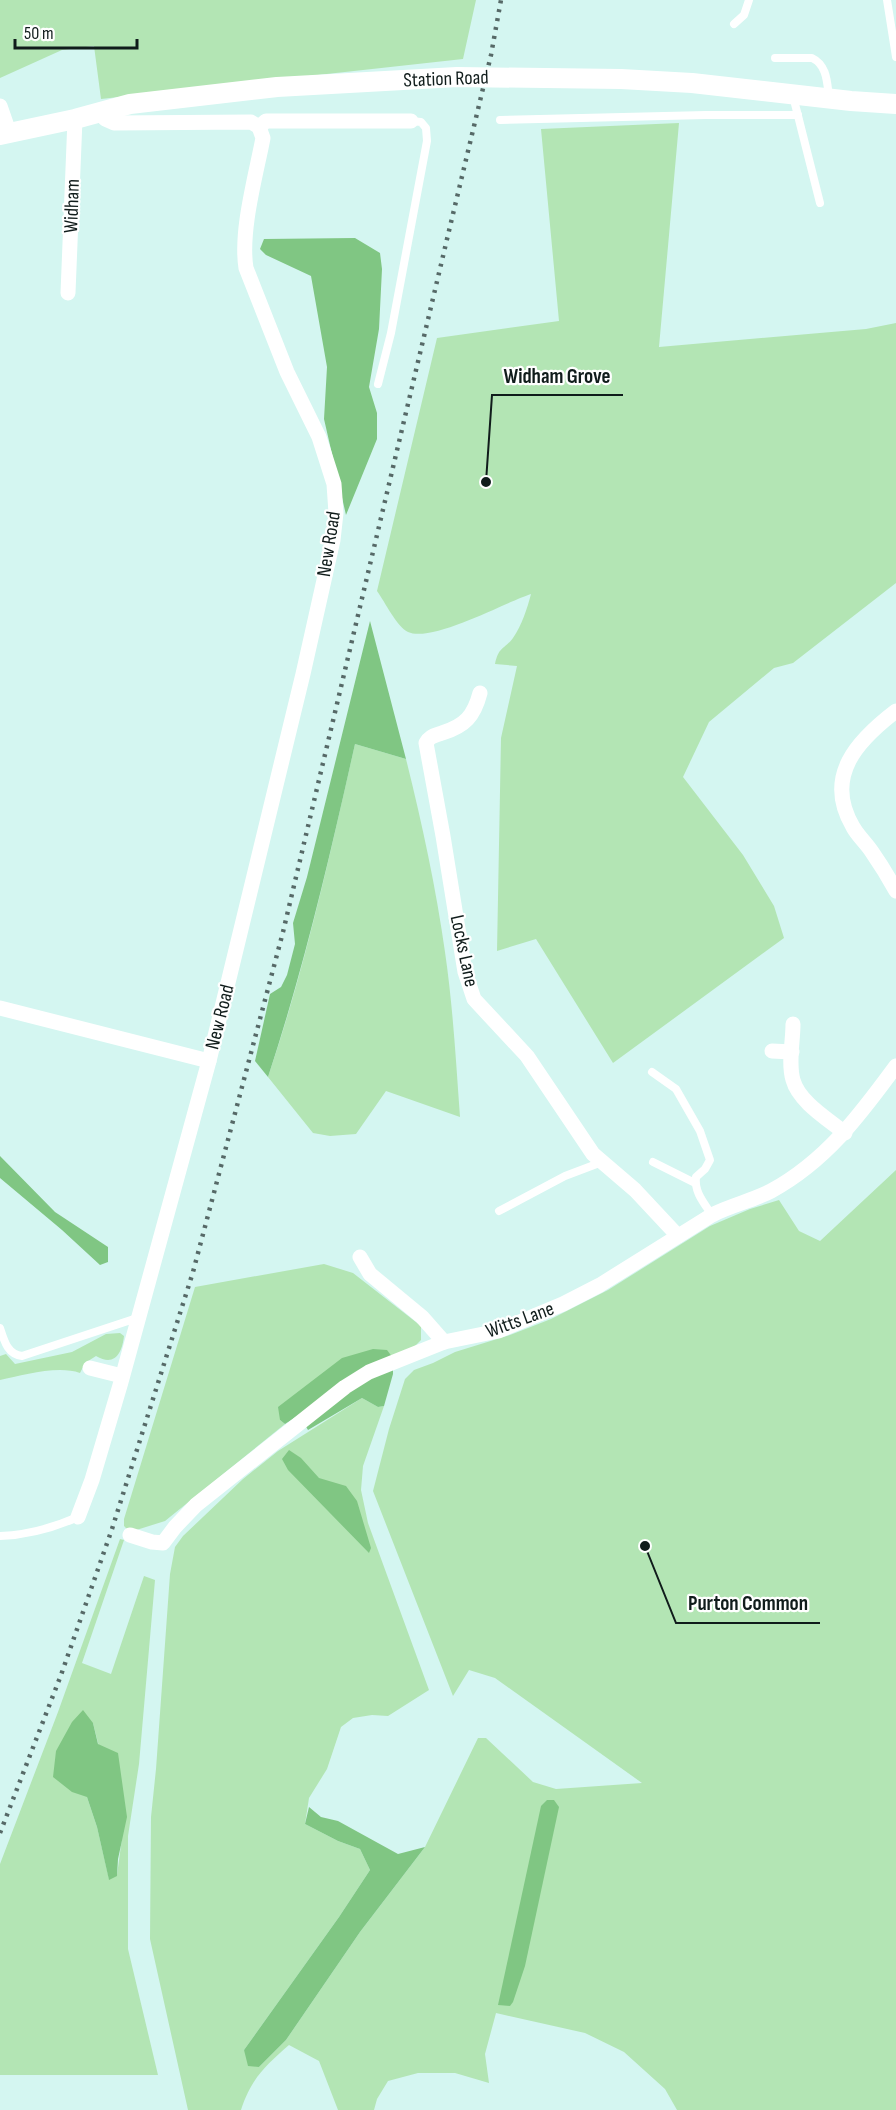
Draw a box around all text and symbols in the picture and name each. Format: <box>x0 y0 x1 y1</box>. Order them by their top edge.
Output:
scale bar <box>15 12 136 50</box>
text: 50 m <box>24 23 54 44</box>
street label: Station Road <box>403 66 489 92</box>
street label: Widham <box>59 179 85 233</box>
callout: Widham Grove <box>492 356 623 395</box>
text: Widham Grove <box>503 364 611 389</box>
street label: New Road <box>312 510 346 578</box>
street label: Locks Lane <box>445 913 483 989</box>
street label: New Road <box>200 982 240 1052</box>
street label: Witts Lane <box>483 1297 557 1343</box>
callout: Purton Common <box>676 1584 820 1623</box>
text: Purton Common <box>688 1591 808 1616</box>

